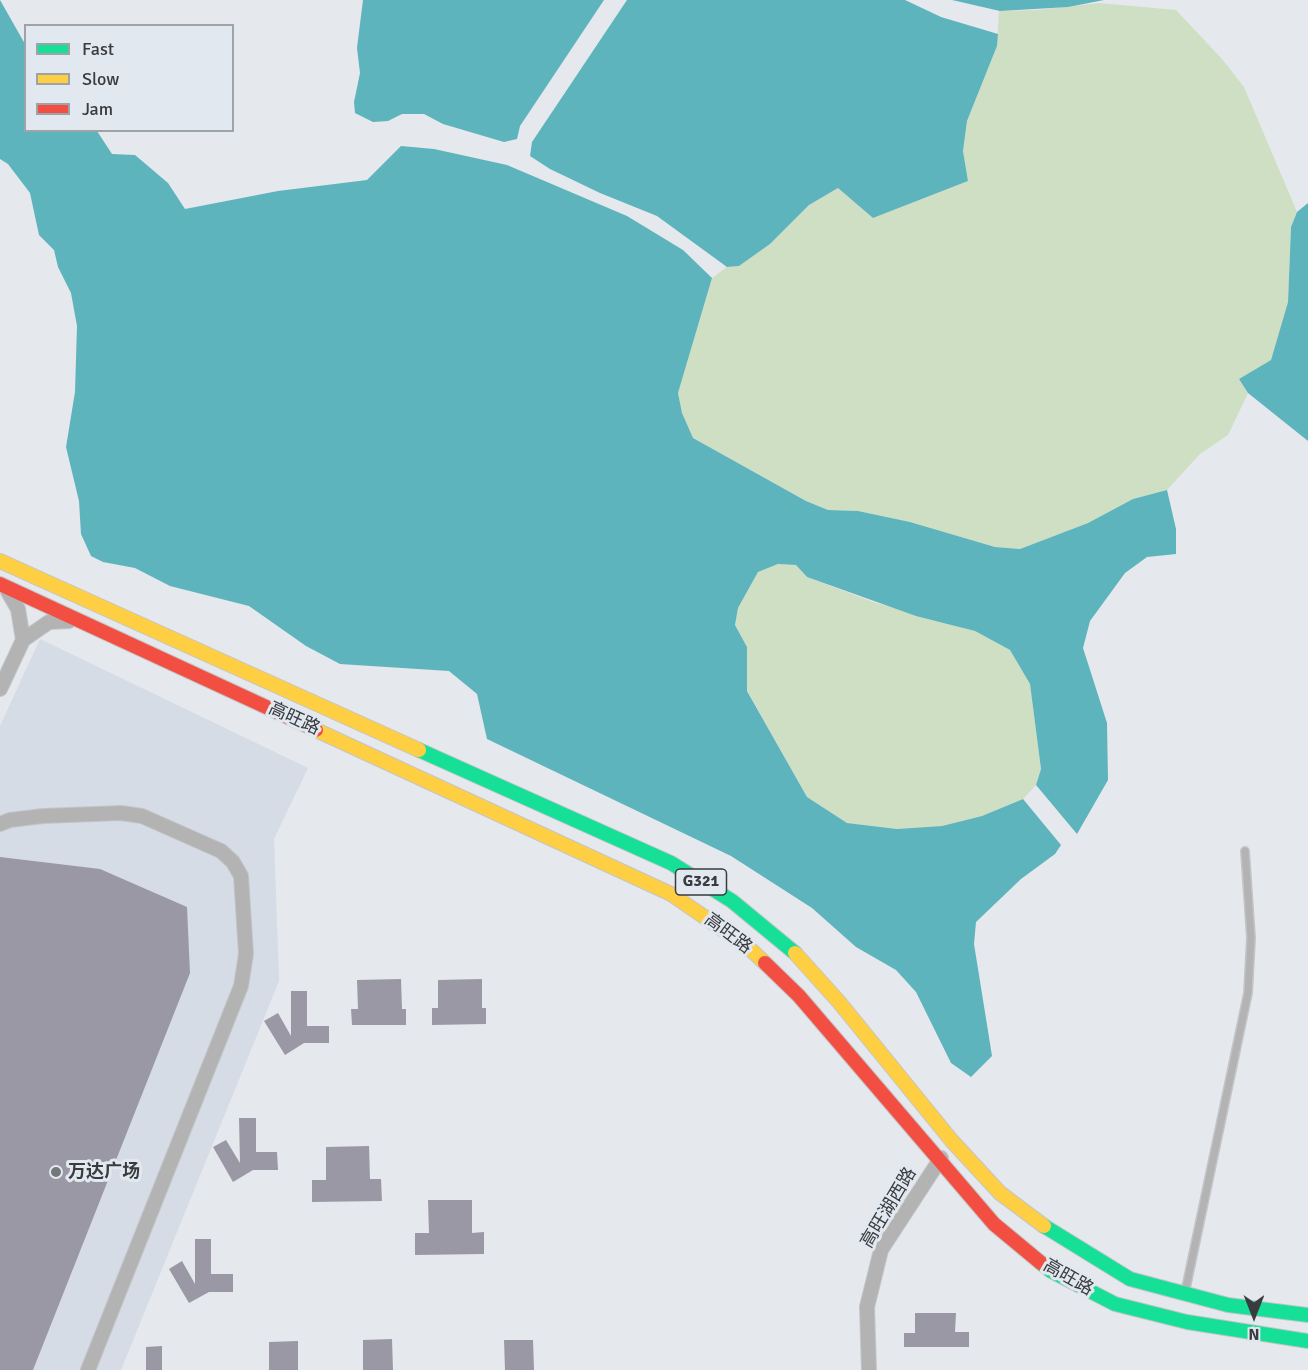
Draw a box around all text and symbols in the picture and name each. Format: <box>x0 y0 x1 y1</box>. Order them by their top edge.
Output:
legend <box>24 24 234 132</box>
text: Fast <box>82 38 114 60</box>
text: Slow <box>82 68 119 90</box>
text: Jam <box>82 98 113 120</box>
street label: 高旺路 <box>265 698 323 740</box>
road number: G321 <box>676 869 726 895</box>
street label: 高旺路 <box>700 909 756 959</box>
place label: 万达广场 <box>68 1161 140 1183</box>
street label: 高旺湖西路 <box>857 1164 921 1252</box>
marker: 万达广场 <box>49 1165 63 1179</box>
street label: 高旺路 <box>1039 1255 1097 1301</box>
north arrow <box>1224 1286 1284 1346</box>
text: N <box>1248 1324 1260 1344</box>

